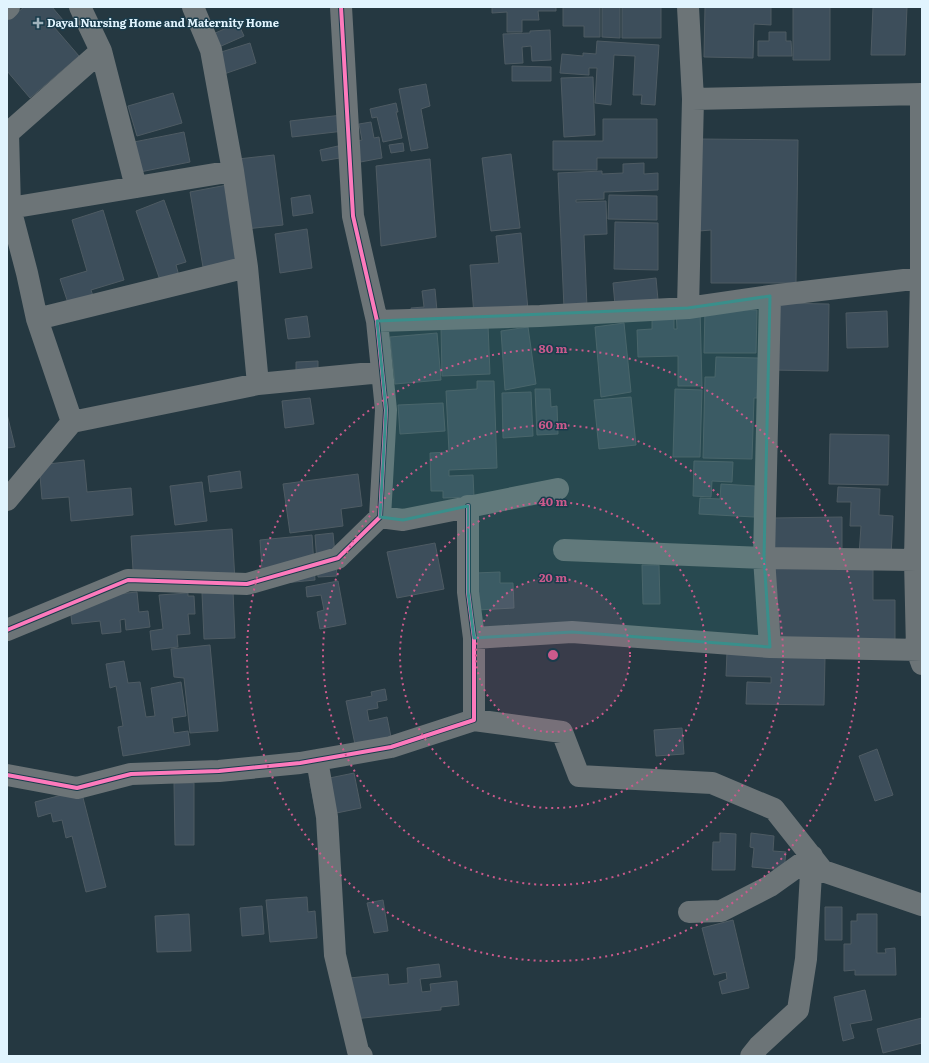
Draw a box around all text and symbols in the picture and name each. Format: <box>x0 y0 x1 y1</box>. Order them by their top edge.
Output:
place label: Dayal Nursing Home and Maternity Home <box>47 14 279 30</box>
marker: Dayal Nursing Home and Maternity Home <box>32 17 44 29</box>
text: 80 m <box>539 339 567 357</box>
text: 60 m <box>539 415 567 433</box>
text: 40 m <box>539 492 568 510</box>
text: 20 m <box>539 568 567 586</box>
centre of rings <box>546 648 560 662</box>

